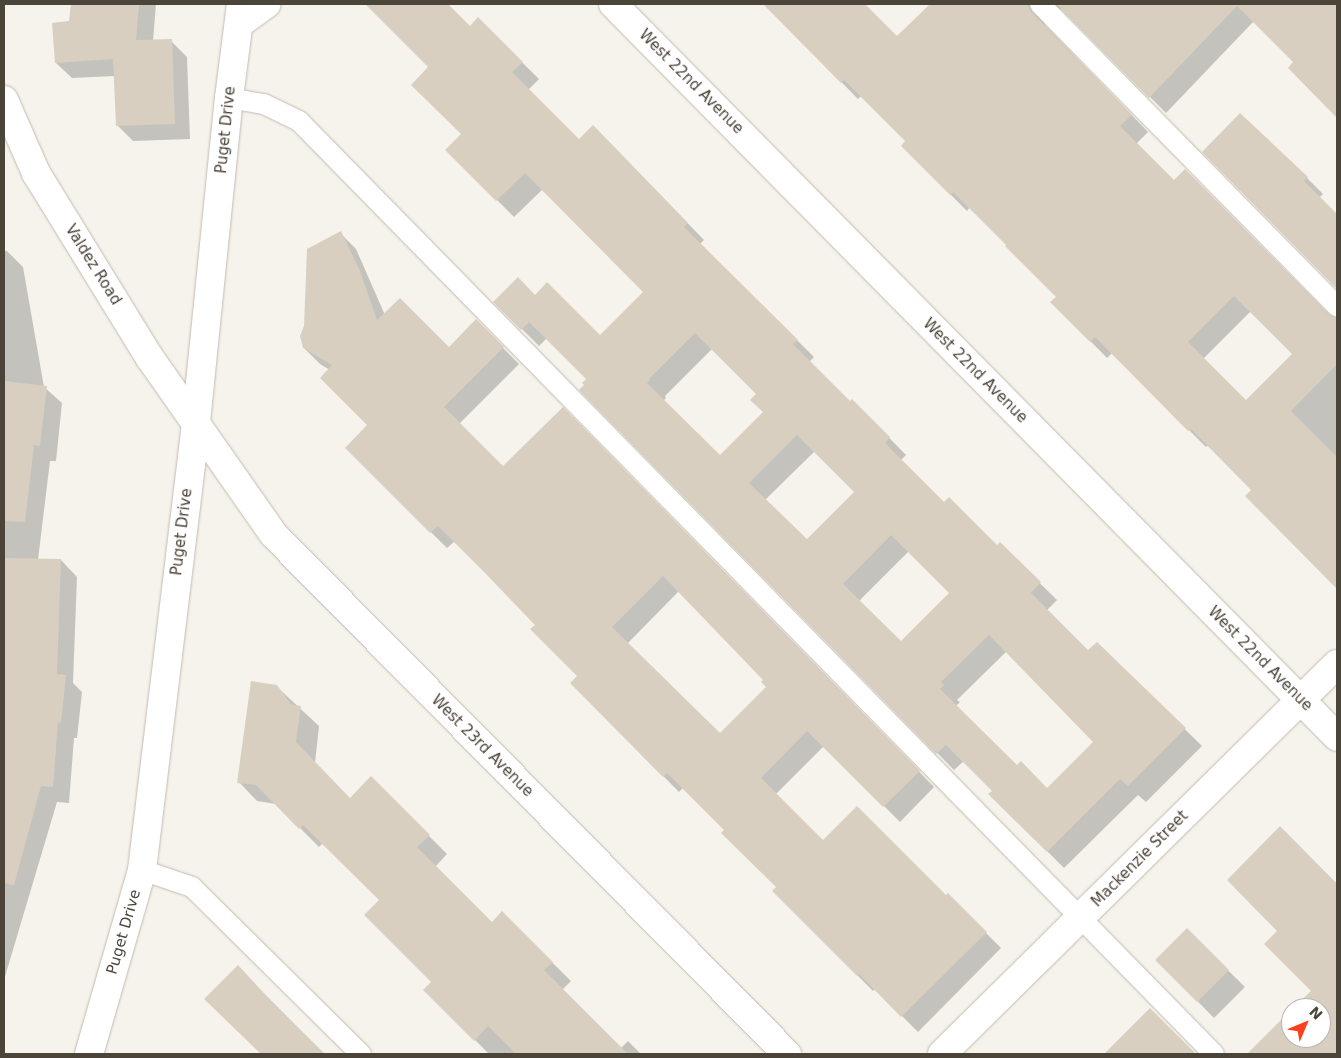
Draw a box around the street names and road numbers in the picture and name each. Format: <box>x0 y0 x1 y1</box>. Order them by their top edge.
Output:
street label: West 22nd Avenue <box>635 26 747 138</box>
street label: Puget Drive <box>212 85 240 175</box>
street label: Valdez Road <box>61 221 125 309</box>
street label: West 22nd Avenue <box>919 315 1031 427</box>
street label: Puget Drive <box>168 487 196 577</box>
street label: West 22nd Avenue <box>1204 603 1316 715</box>
street label: West 23rd Avenue <box>427 691 537 801</box>
street label: Mackenzie Street <box>1088 807 1192 911</box>
street label: Puget Drive <box>103 887 145 977</box>

